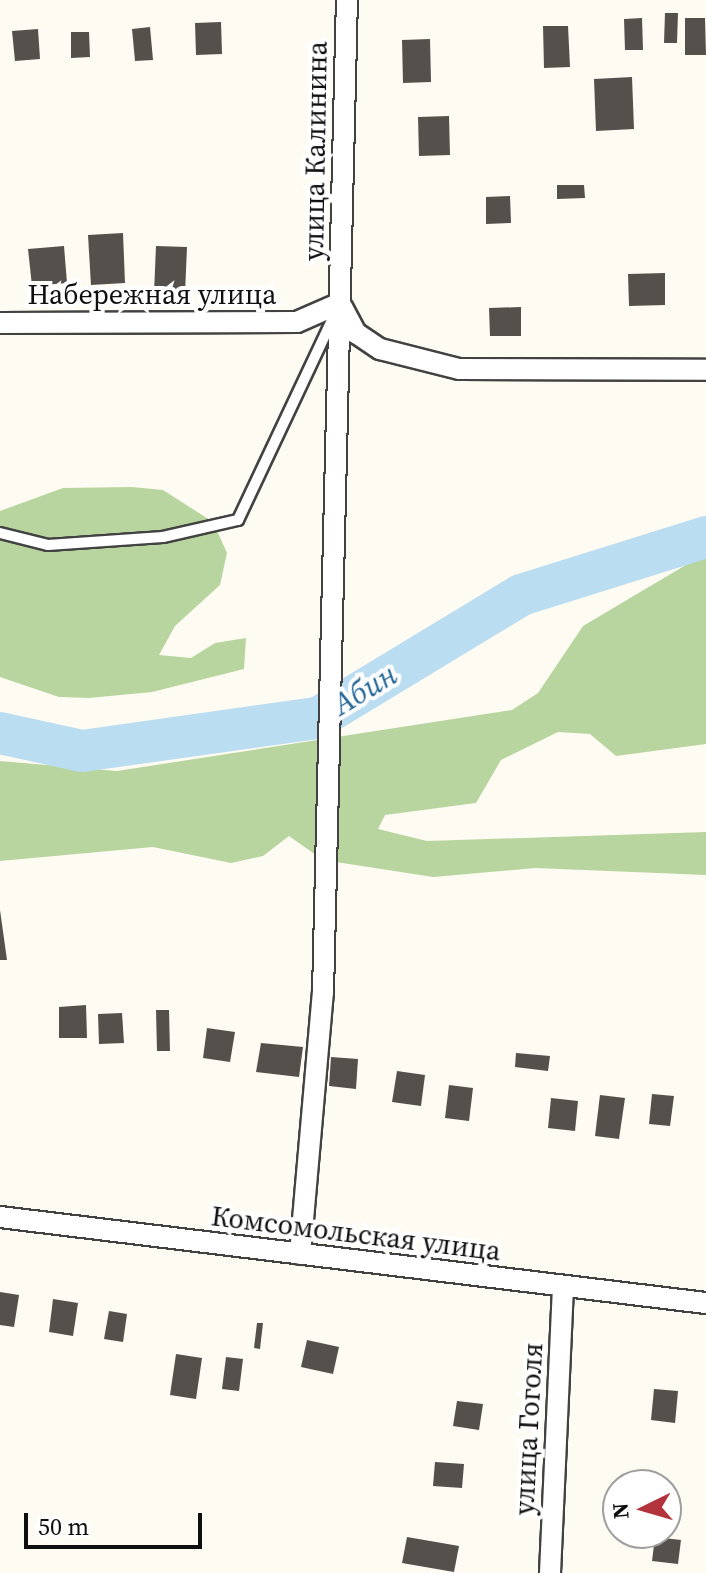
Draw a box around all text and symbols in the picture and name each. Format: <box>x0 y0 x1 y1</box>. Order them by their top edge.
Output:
street label: улица Калинина <box>296 41 334 261</box>
street label: Набережная улица <box>28 277 276 311</box>
water label: Абин <box>326 657 404 723</box>
street label: Комсомольская улица <box>209 1199 503 1267</box>
street label: улица Гоголя <box>507 1342 549 1516</box>
north arrow <box>602 1469 682 1549</box>
scale bar <box>28 1497 206 1547</box>
text: N <box>604 1502 636 1520</box>
text: 50 m <box>38 1510 89 1543</box>

